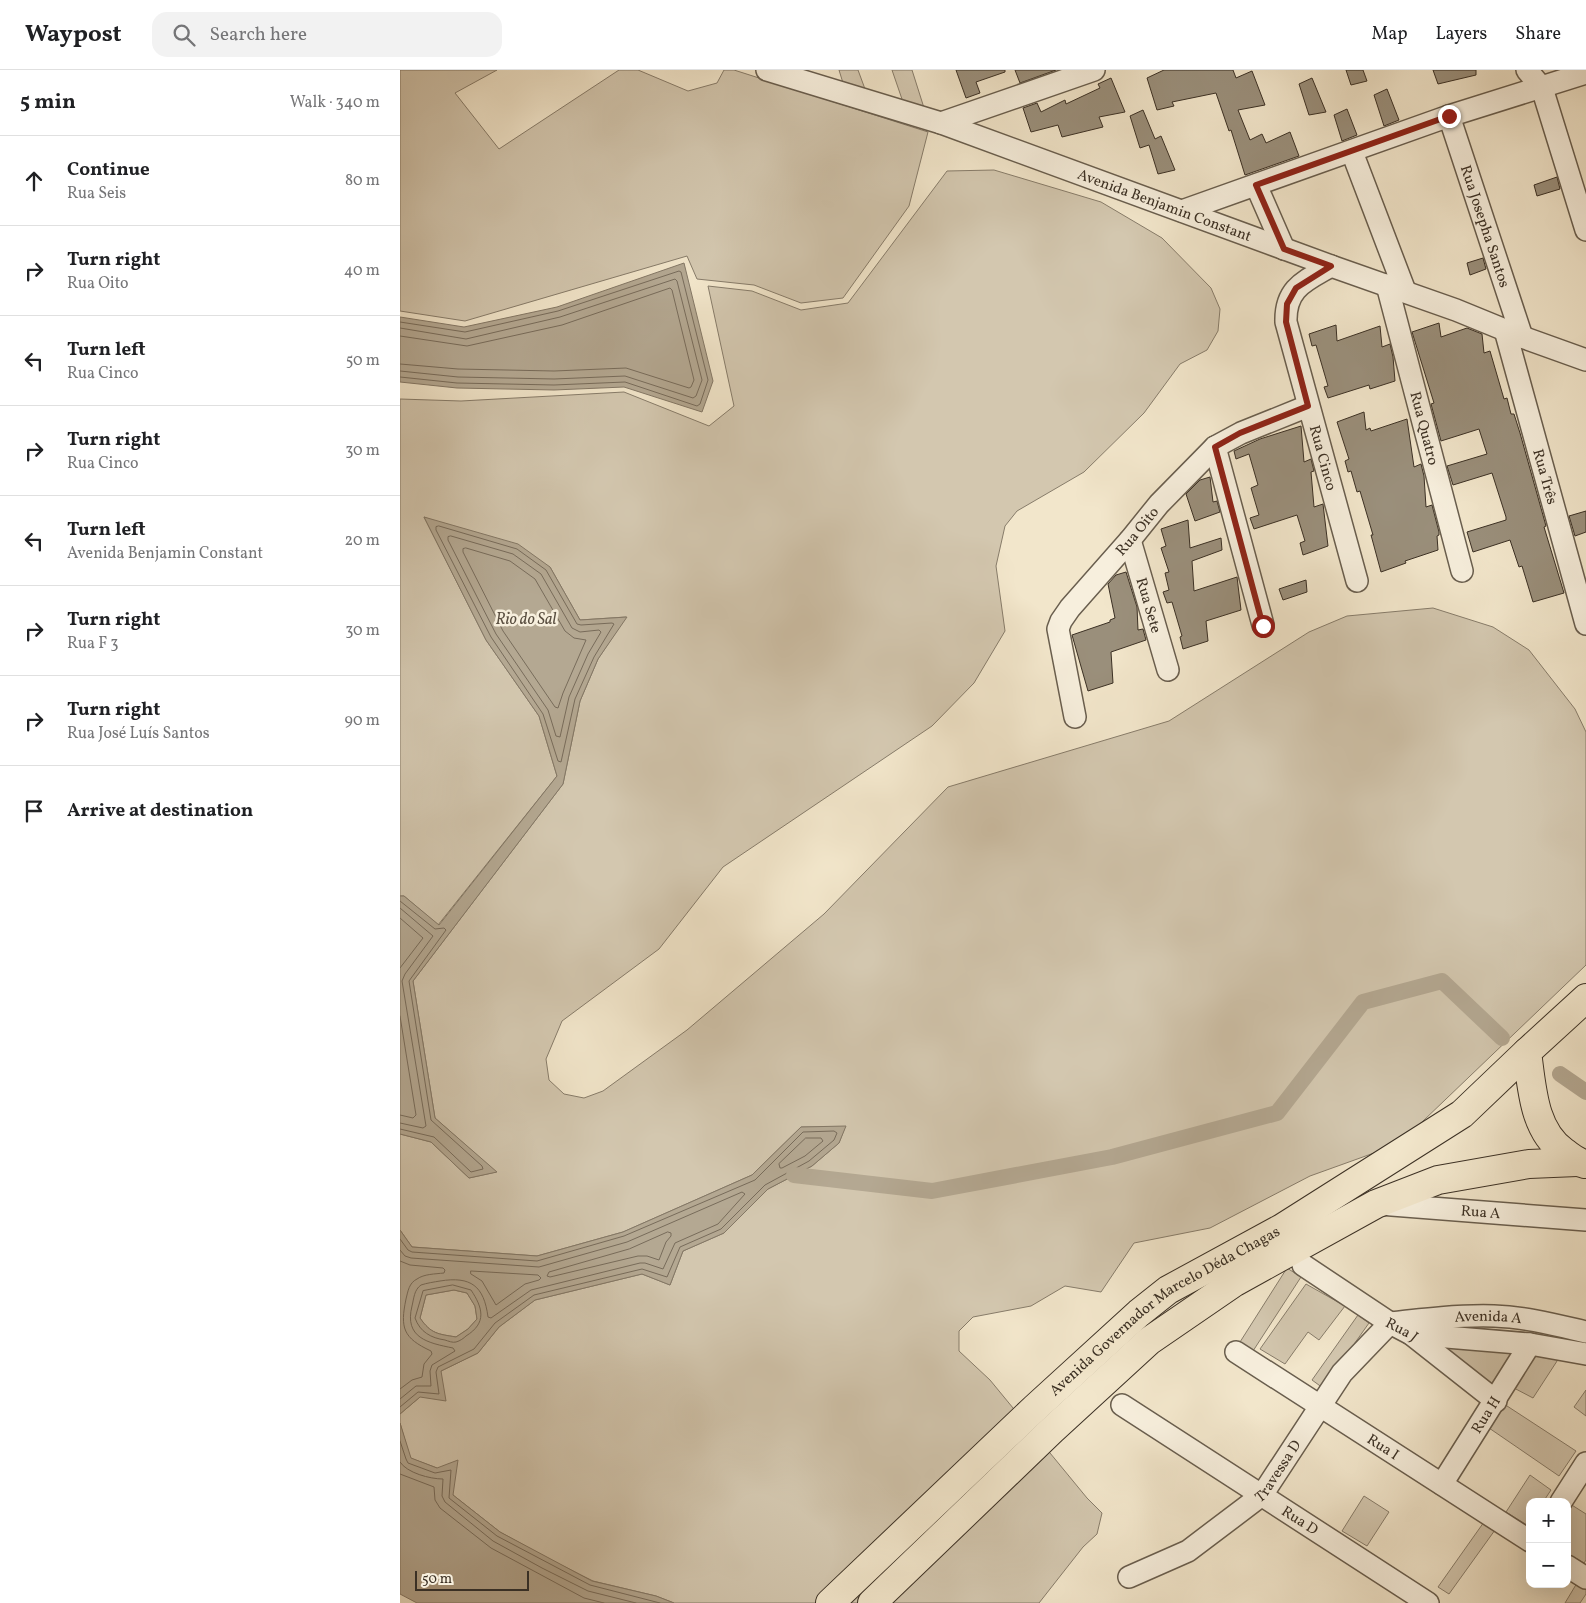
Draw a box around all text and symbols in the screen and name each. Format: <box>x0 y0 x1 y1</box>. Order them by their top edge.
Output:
search box <box>152 12 502 57</box>
text: Waypost <box>25 18 122 52</box>
icon: search <box>170 21 198 49</box>
text: Search here <box>210 22 307 48</box>
text: Map <box>1371 22 1407 47</box>
text: Layers <box>1435 22 1487 47</box>
text: Share <box>1515 22 1561 47</box>
text: 5 min <box>20 88 76 117</box>
text: Walk · 340 m <box>290 92 380 114</box>
route end <box>1438 105 1461 128</box>
text: Continue <box>67 157 150 183</box>
street label: Rua Josepha Santos <box>1454 163 1514 291</box>
street label: Avenida Benjamin Constant <box>1074 165 1254 248</box>
icon: ahead <box>20 167 48 195</box>
text: 80 m <box>345 170 380 192</box>
text: Rua Seis <box>67 183 126 205</box>
text: Turn right <box>67 247 160 273</box>
icon: right <box>20 257 48 285</box>
text: 40 m <box>344 260 380 282</box>
text: Rua Oito <box>67 273 129 295</box>
text: Turn left <box>67 337 146 363</box>
icon: left <box>20 347 48 375</box>
text: 50 m <box>346 350 380 372</box>
text: Rua Cinco <box>67 363 139 385</box>
street label: Rua Quatro <box>1403 389 1443 468</box>
street label: Rua Cinco <box>1303 423 1341 493</box>
text: Turn right <box>67 427 160 453</box>
icon: right <box>20 437 48 465</box>
text: 30 m <box>345 440 380 462</box>
street label: Rua Três <box>1526 447 1562 507</box>
text: Rua Cinco <box>67 453 139 475</box>
street label: Rua Oito <box>1112 503 1165 561</box>
text: Turn left <box>67 517 146 543</box>
icon: left <box>20 527 48 555</box>
text: 20 m <box>345 530 380 552</box>
text: Avenida Benjamin Constant <box>67 543 263 565</box>
street label: Rua Sete <box>1130 575 1166 636</box>
text: Turn right <box>67 607 160 633</box>
water label: Rio do Sal <box>496 609 557 631</box>
route start <box>1252 615 1275 638</box>
icon: right <box>20 617 48 645</box>
text: 30 m <box>345 620 380 642</box>
text: Rua F 3 <box>67 633 119 655</box>
text: Turn right <box>67 697 160 723</box>
icon: right <box>20 707 48 735</box>
text: 90 m <box>344 710 380 732</box>
text: Rua José Luís Santos <box>67 723 210 745</box>
icon: arrive <box>20 797 48 825</box>
text: Arrive at destination <box>67 798 253 824</box>
street label: Rua A <box>1460 1201 1502 1225</box>
street label: Avenida Governador Marcelo Déda Chagas <box>1046 1222 1284 1402</box>
street label: Avenida A <box>1454 1307 1523 1330</box>
street label: Rua J <box>1381 1313 1422 1348</box>
street label: Rua H <box>1467 1393 1507 1438</box>
street label: Rua I <box>1362 1430 1403 1466</box>
street label: Travessa D <box>1251 1436 1307 1509</box>
map controls <box>1526 1498 1571 1588</box>
button: + <box>1526 1498 1571 1543</box>
street label: Rua D <box>1277 1502 1322 1541</box>
button: − <box>1526 1543 1571 1588</box>
scale bar <box>415 1568 529 1591</box>
text: 50 m <box>422 1570 452 1589</box>

